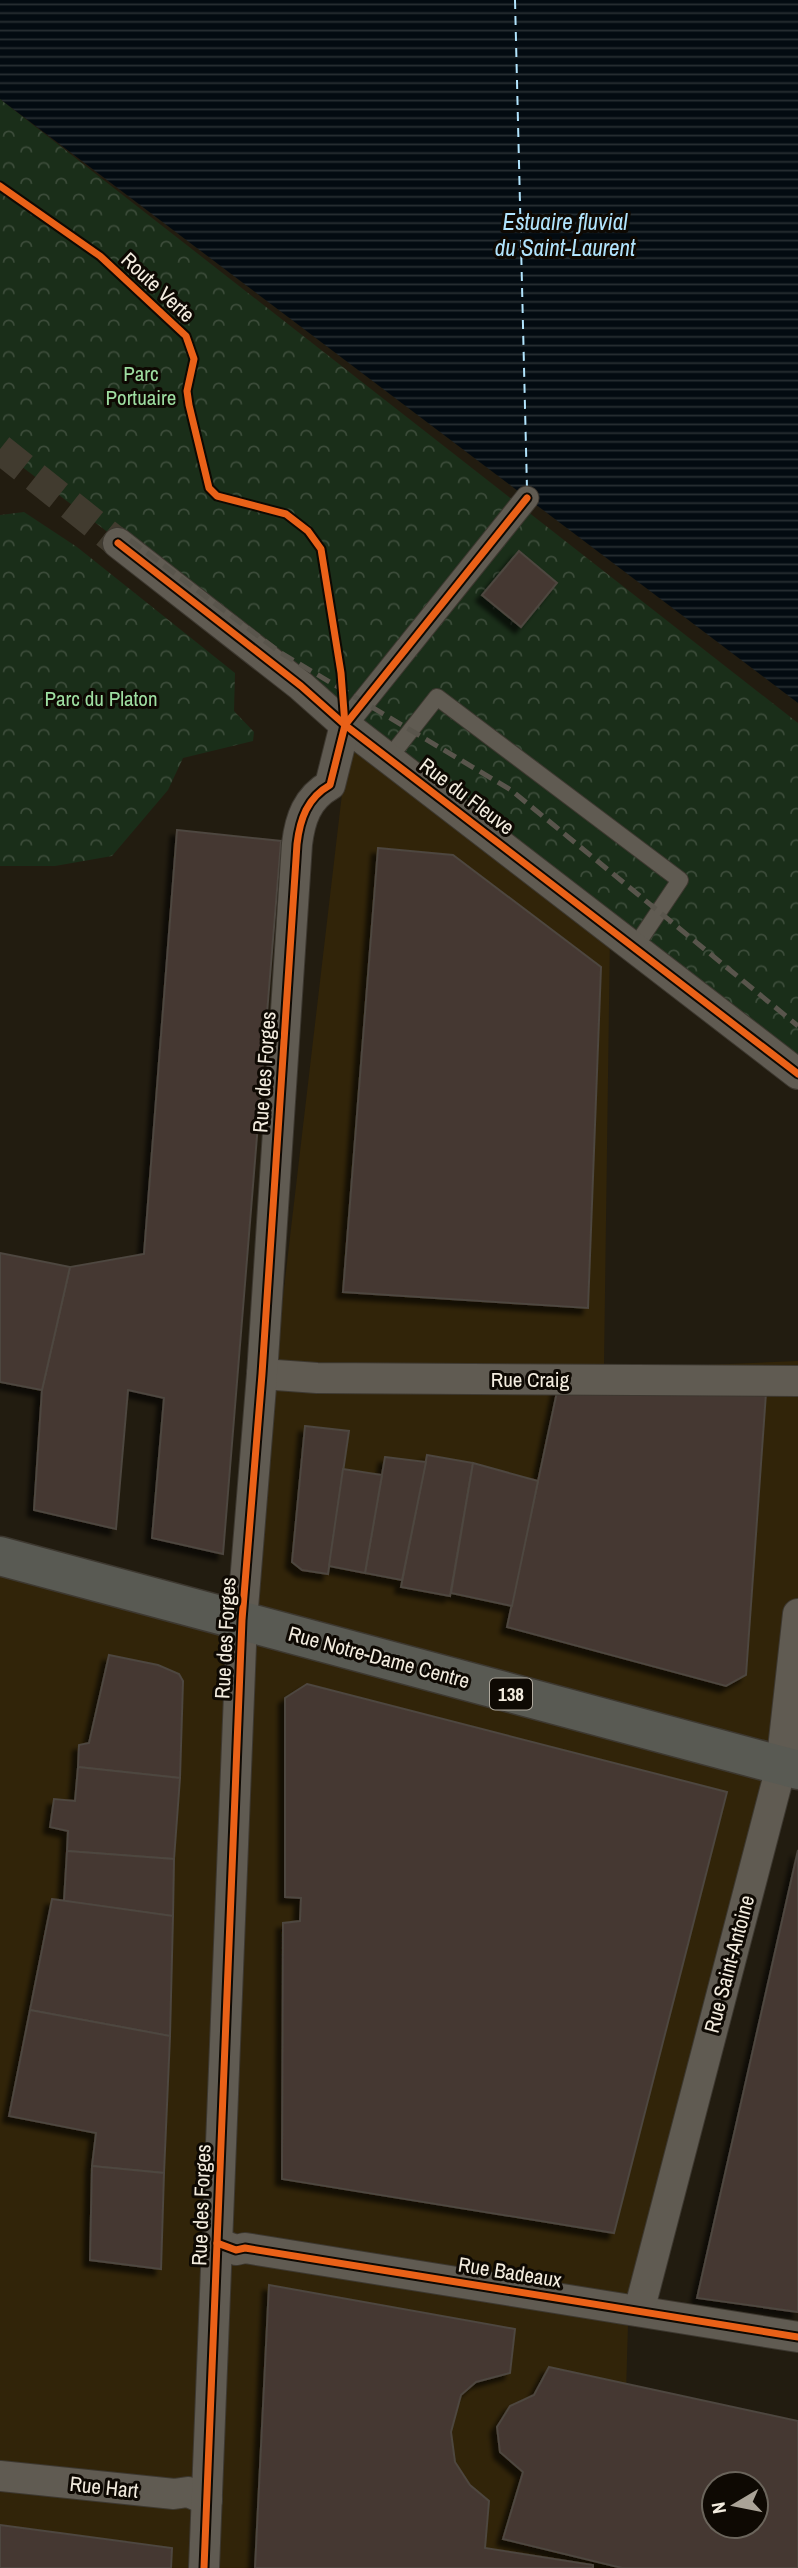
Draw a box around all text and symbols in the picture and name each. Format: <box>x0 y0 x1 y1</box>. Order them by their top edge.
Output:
water label: Estuaire fluvial du Saint-Laurent <box>495 206 636 263</box>
street label: Route Verte <box>115 245 201 329</box>
park label: Parc Portuaire <box>106 359 176 412</box>
park label: Parc du Platon <box>45 684 157 713</box>
street label: Rue du Fleuve <box>414 751 520 841</box>
street label: Rue des Forges <box>245 1010 283 1134</box>
street label: Rue Craig <box>491 1365 570 1394</box>
street label: Rue des Forges <box>207 1576 243 1700</box>
street label: Rue Notre-Dame Centre <box>285 1619 473 1695</box>
road number: 138 <box>490 1678 532 1710</box>
street label: Rue Saint-Antoine <box>697 1892 761 2036</box>
street label: Rue des Forges <box>184 2144 218 2266</box>
street label: Rue Badeaux <box>456 2250 564 2295</box>
street label: Rue Hart <box>68 2469 140 2505</box>
north arrow <box>700 2470 770 2540</box>
text: N <box>704 2500 732 2516</box>

